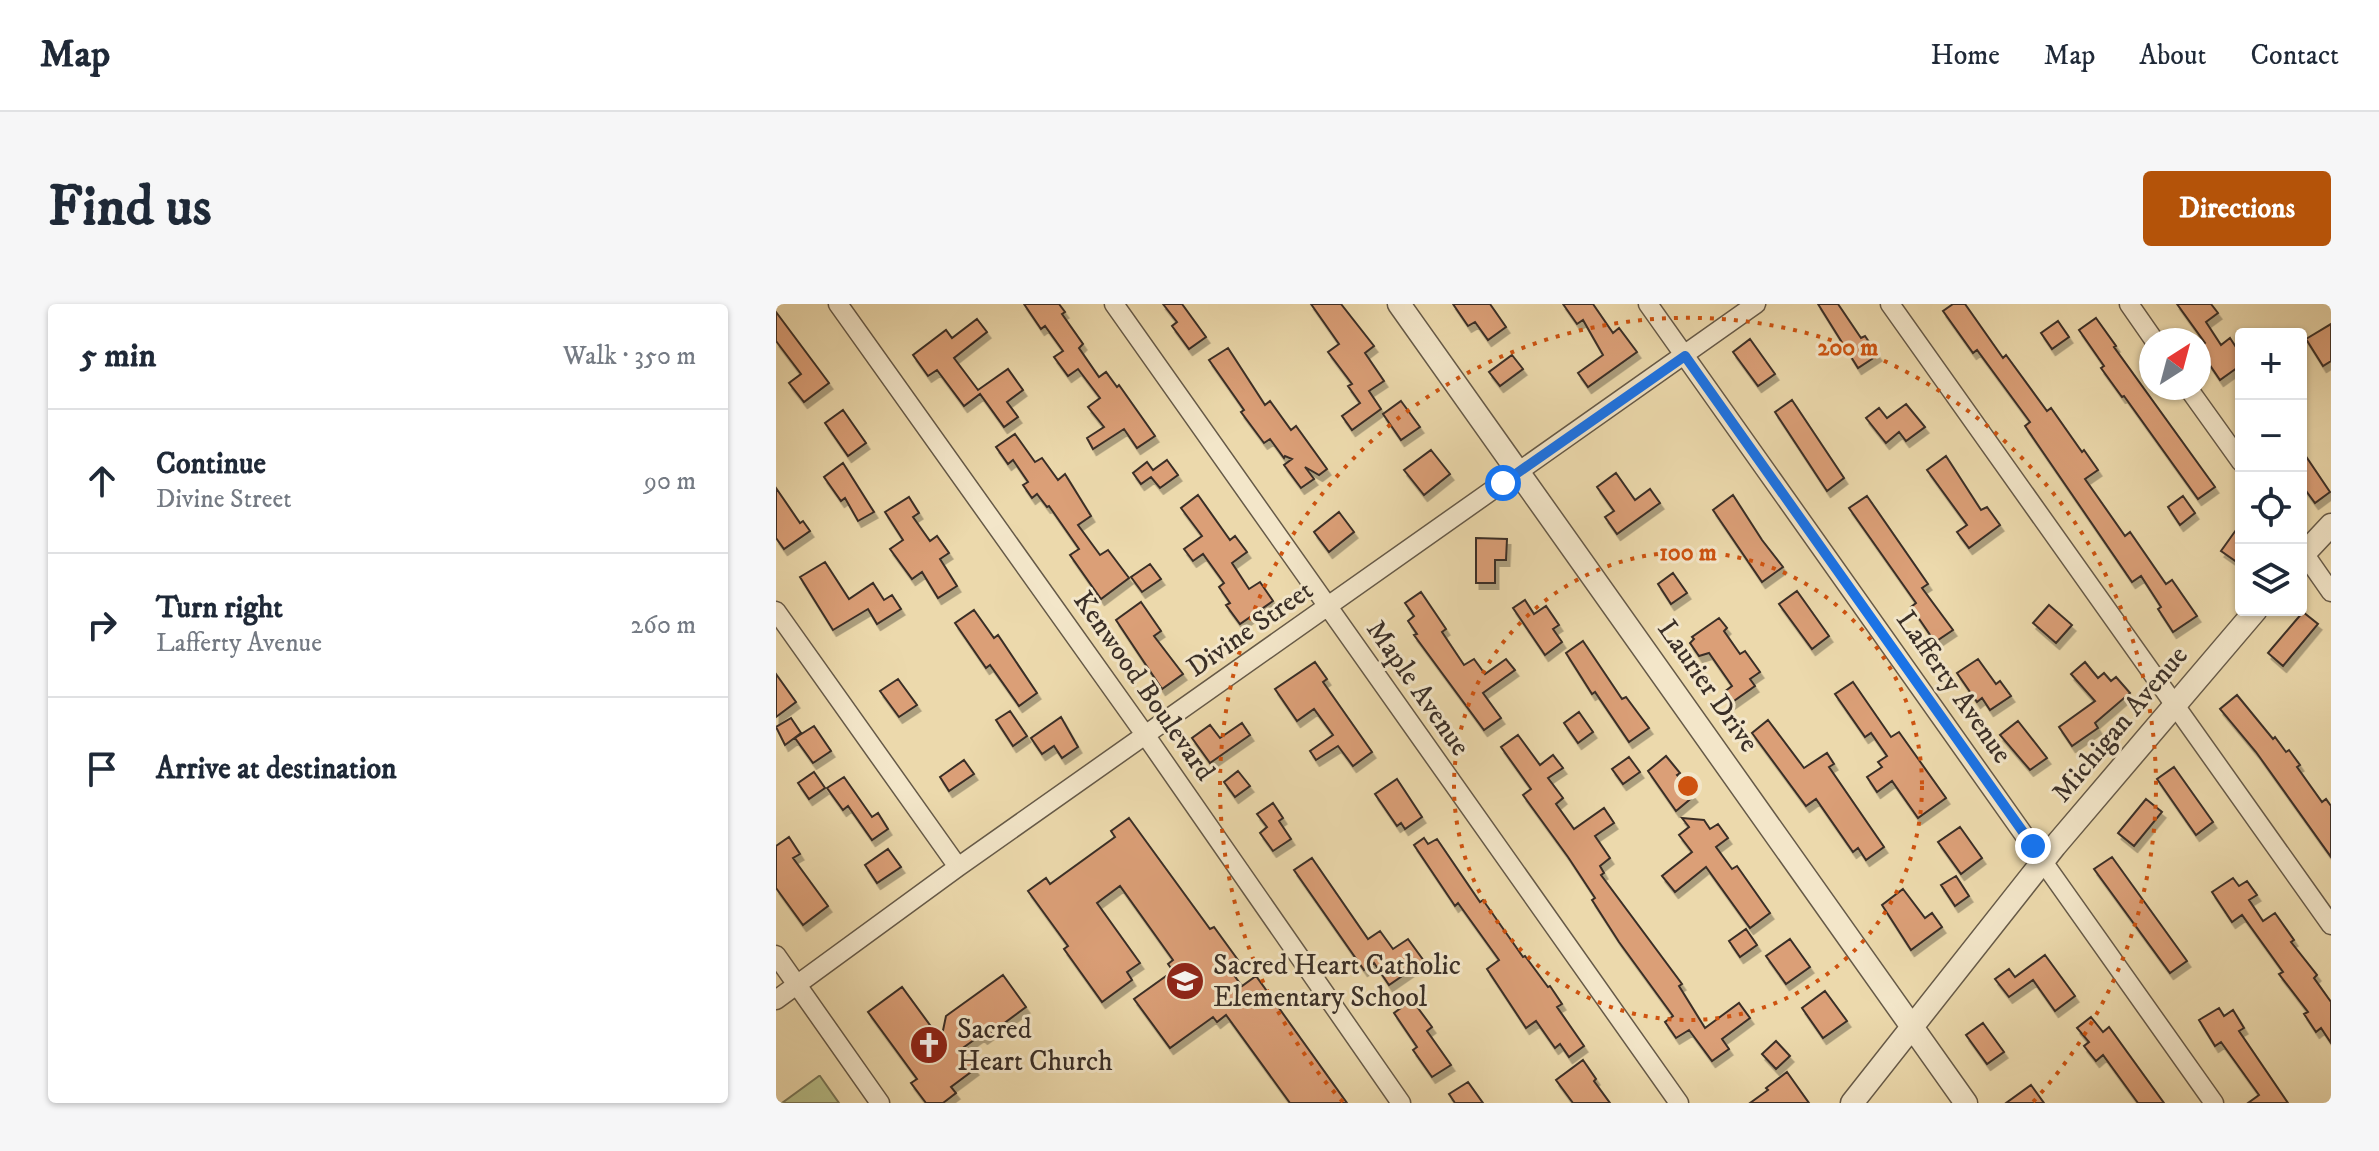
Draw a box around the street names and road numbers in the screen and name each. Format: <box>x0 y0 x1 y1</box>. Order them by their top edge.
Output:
street label: Divine Street <box>1180 573 1320 685</box>
street label: Kenwood Boulevard <box>1065 584 1223 788</box>
street label: Lafferty Avenue <box>1888 604 2020 770</box>
street label: Maple Avenue <box>1358 613 1478 763</box>
street label: Laurier Drive <box>1650 613 1766 759</box>
street label: Michigan Avenue <box>2044 639 2196 809</box>

